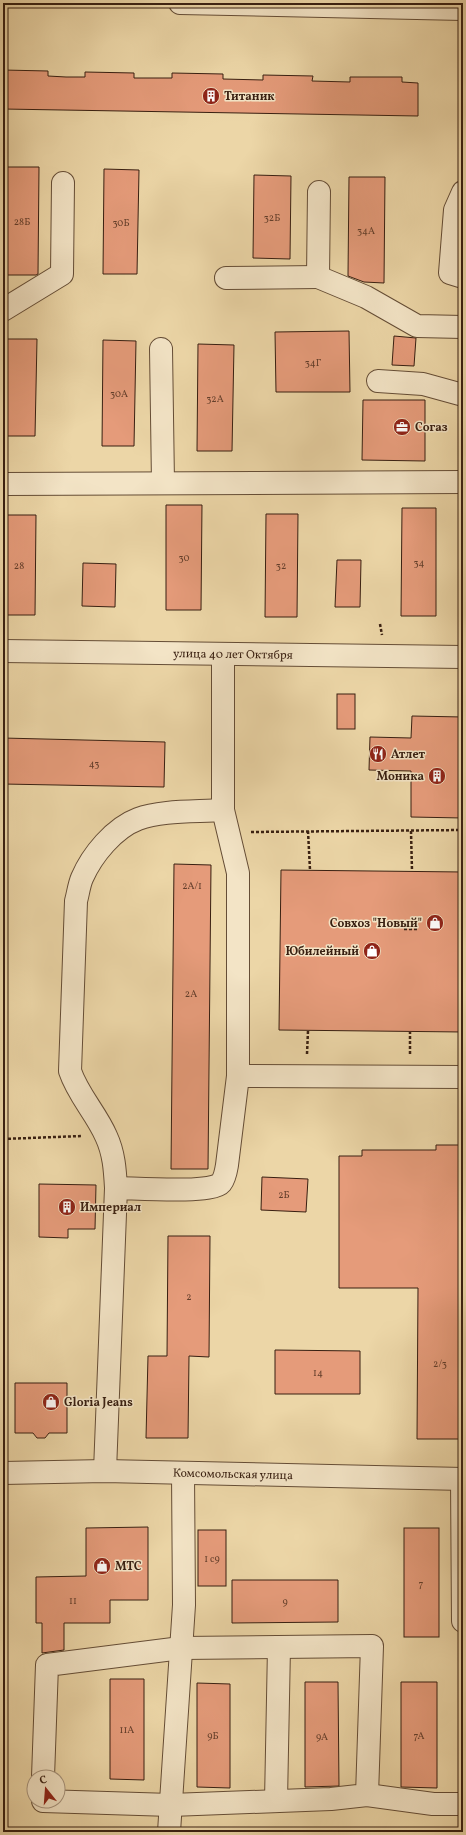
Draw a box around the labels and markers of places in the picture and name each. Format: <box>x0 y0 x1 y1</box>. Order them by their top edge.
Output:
building icon: Титаник <box>201 86 221 106</box>
place label: Титаник <box>224 89 275 105</box>
office icon: Согаз <box>392 417 412 437</box>
place label: Согаз <box>415 420 448 436</box>
restaurant icon: Атлет <box>368 744 388 764</box>
place label: Атлет <box>391 747 425 763</box>
building icon: Моника <box>427 766 447 786</box>
place label: Моника <box>377 769 424 785</box>
shop icon: Совхоз "Новый" <box>425 913 445 933</box>
place label: Совхоз "Новый" <box>330 916 422 932</box>
shop icon: Юбилейный <box>362 941 382 961</box>
place label: Юбилейный <box>285 944 359 960</box>
building icon: Империал <box>57 1197 77 1217</box>
place label: Империал <box>80 1200 141 1216</box>
shop icon: Gloria Jeans <box>41 1392 61 1412</box>
place label: Gloria Jeans <box>64 1395 133 1411</box>
shop icon: МТС <box>92 1556 112 1576</box>
place label: МТС <box>115 1559 142 1575</box>

